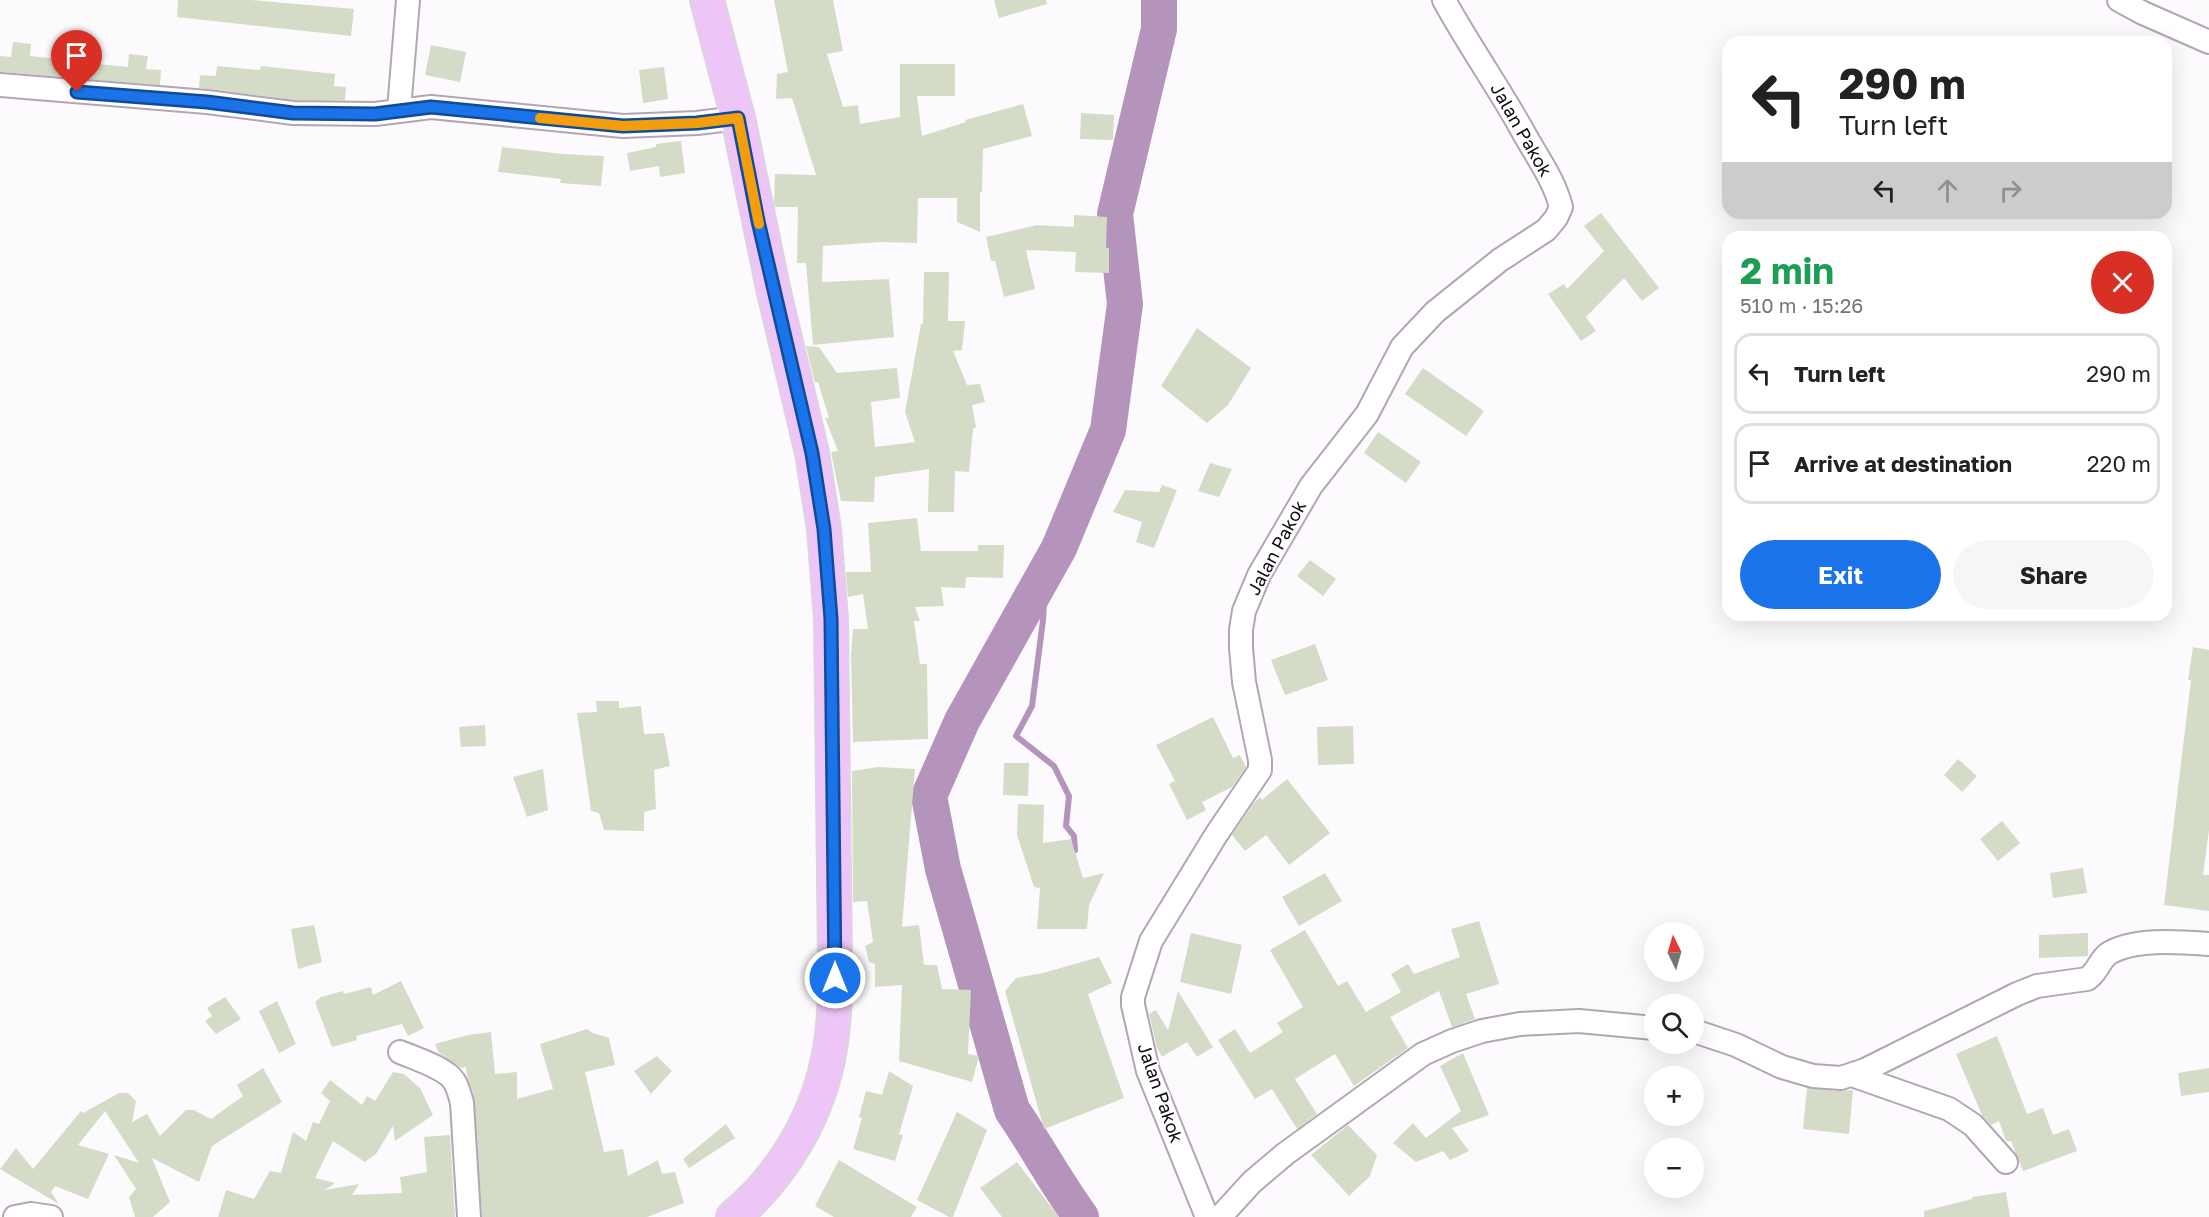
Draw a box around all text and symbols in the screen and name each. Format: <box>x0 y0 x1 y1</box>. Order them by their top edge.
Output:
pin <box>51 30 102 92</box>
icon: arrive <box>60 39 93 72</box>
text: 290 m <box>1839 58 1966 108</box>
icon: left <box>1740 60 1818 138</box>
street label: Jalan Pakok <box>1486 79 1557 180</box>
text: Turn left <box>1839 109 1948 141</box>
icon: left <box>1868 174 1901 207</box>
icon: ahead <box>1931 174 1964 207</box>
icon: right <box>1994 174 2027 207</box>
text: 2 min <box>1740 249 1834 292</box>
button: close <box>2091 251 2154 314</box>
text: 510 m · 15:26 <box>1740 293 1863 317</box>
icon: left <box>1743 357 1776 390</box>
text: Turn left <box>1794 360 1885 387</box>
text: 290 m <box>2086 360 2151 387</box>
icon: arrive <box>1743 447 1776 480</box>
text: Arrive at destination <box>1794 450 2012 477</box>
text: 220 m <box>2087 450 2151 477</box>
street label: Jalan Pakok <box>1242 496 1310 599</box>
button: Exit <box>1740 540 1941 609</box>
button: Share <box>1953 540 2154 609</box>
north arrow <box>1644 922 1704 982</box>
map controls <box>1644 922 1704 1198</box>
position arrow <box>803 946 867 1010</box>
button: search <box>1644 994 1704 1054</box>
street label: Jalan Pakok <box>1134 1040 1188 1146</box>
button: + <box>1644 1066 1704 1126</box>
button: − <box>1644 1138 1704 1198</box>

